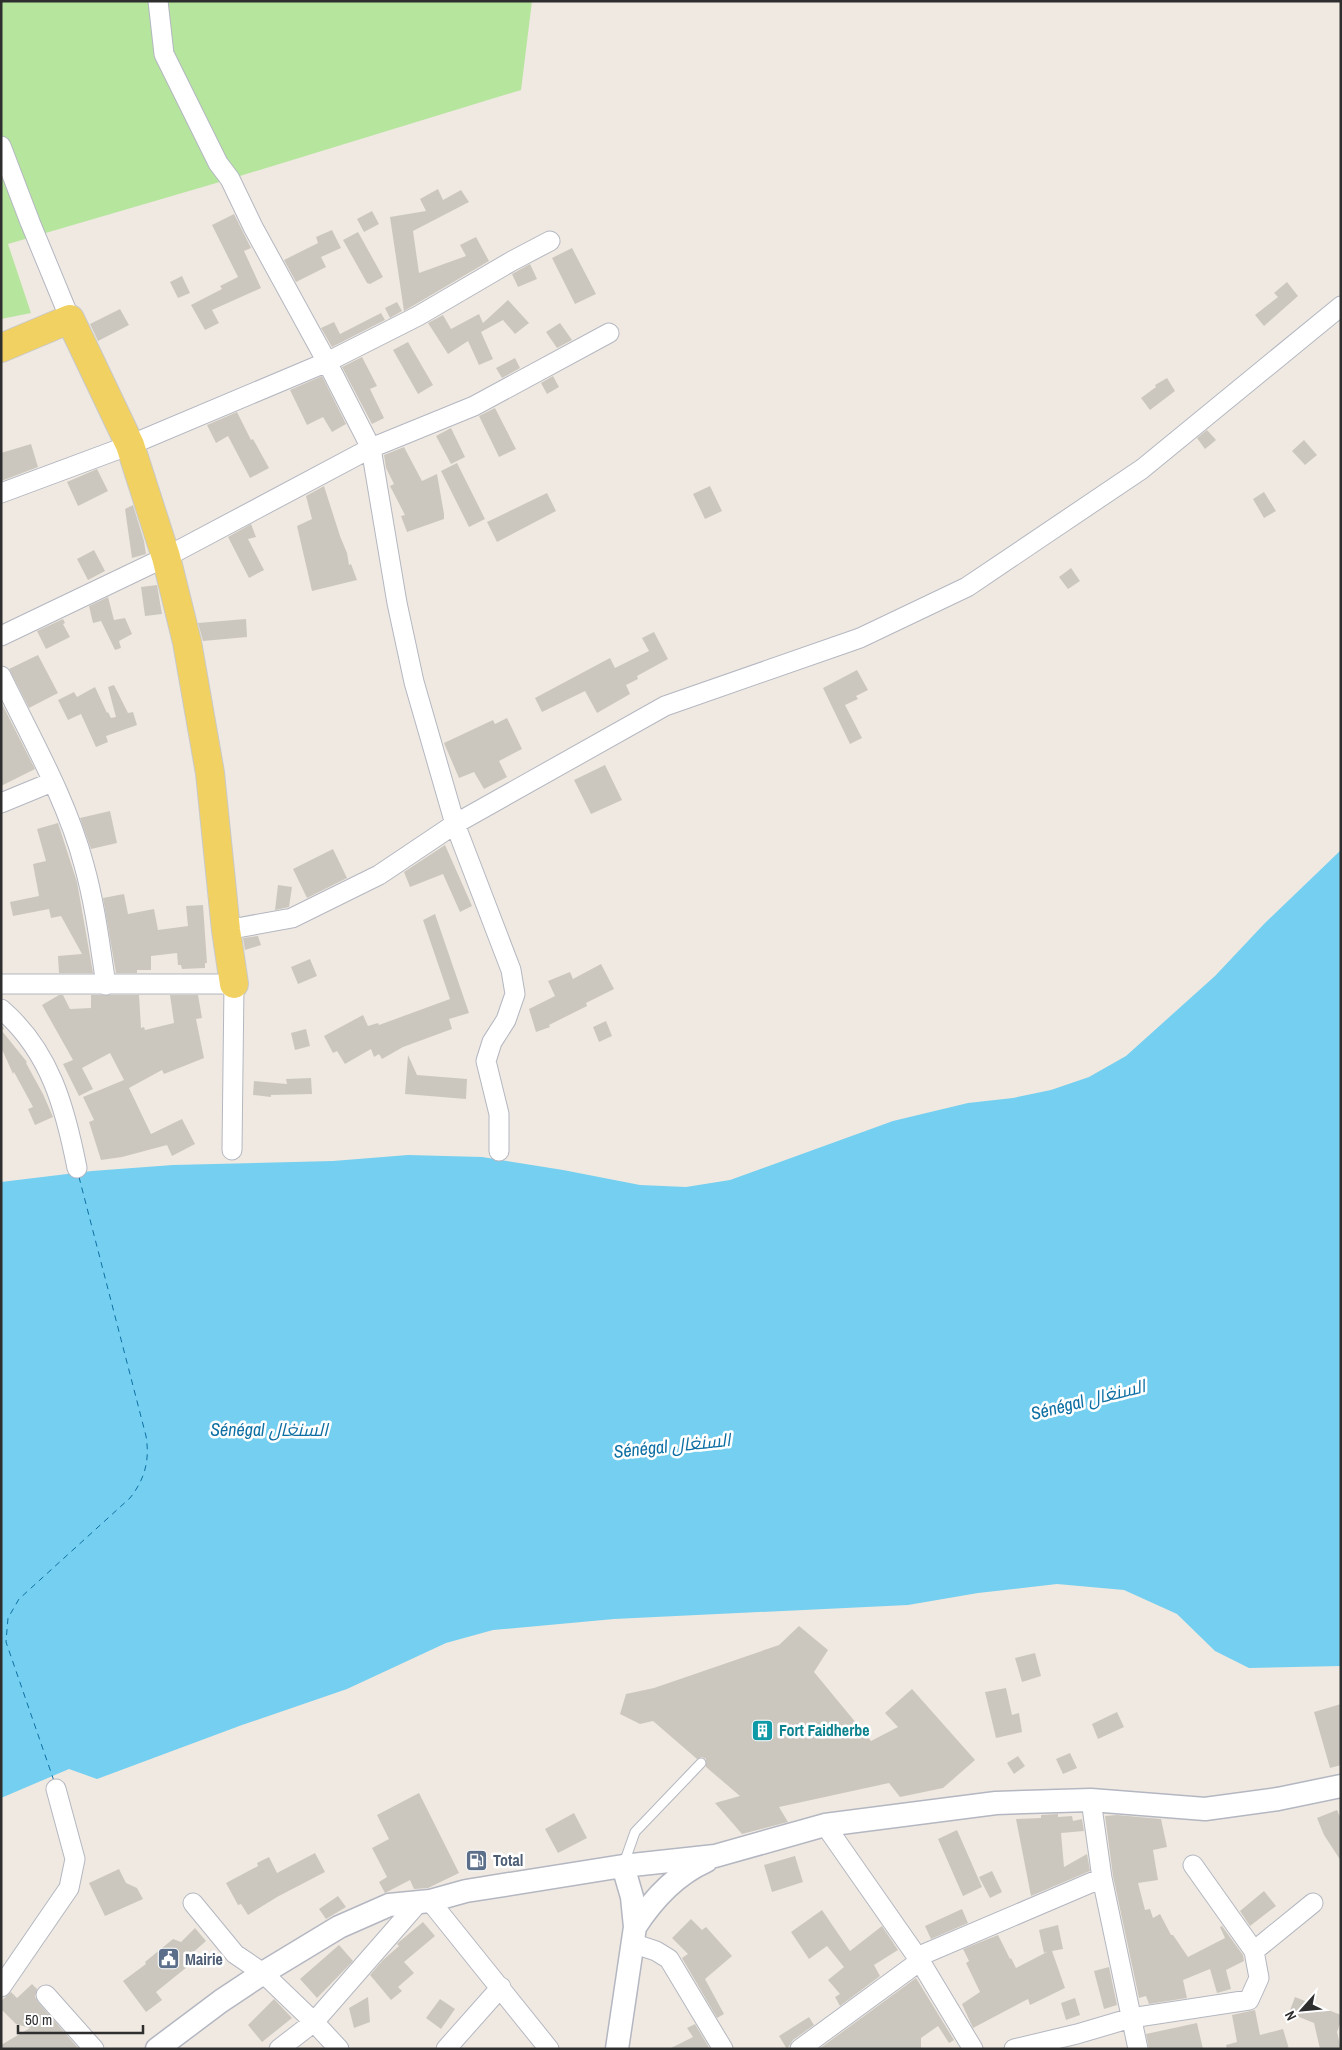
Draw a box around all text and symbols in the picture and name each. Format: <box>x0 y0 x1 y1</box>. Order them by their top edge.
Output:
water label: Sénégal السنغال <box>1028 1373 1150 1426</box>
water label: Sénégal السنغال <box>210 1417 330 1442</box>
water label: Sénégal السنغال <box>612 1427 734 1464</box>
building icon: Fort Faidherbe <box>751 1718 775 1742</box>
place label: Fort Faidherbe <box>779 1719 870 1741</box>
fuel station icon: Total <box>465 1848 489 1872</box>
place label: Total <box>493 1849 523 1871</box>
public building icon: Mairie <box>157 1947 181 1971</box>
place label: Mairie <box>185 1948 223 1970</box>
north arrow <box>1277 1985 1327 2035</box>
scale bar <box>18 2002 142 2034</box>
text: N <box>1281 2008 1300 2024</box>
text: 50 m <box>25 2009 52 2030</box>

